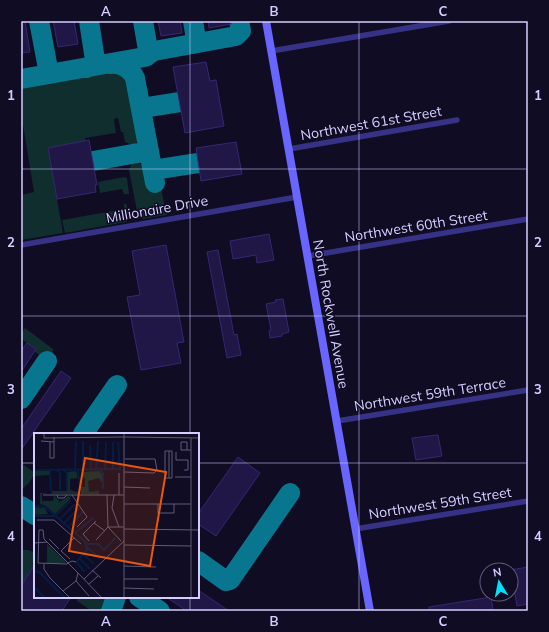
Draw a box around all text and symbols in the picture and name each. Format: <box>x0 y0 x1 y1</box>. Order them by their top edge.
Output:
text: A <box>101 3 111 19</box>
text: B <box>270 3 279 19</box>
text: C <box>439 3 448 19</box>
text: 1 <box>7 87 15 103</box>
text: 1 <box>534 87 542 103</box>
street label: Northwest 61st Street <box>299 102 443 144</box>
street label: Millionaire Drive <box>105 191 209 227</box>
street label: Northwest 60th Street <box>343 206 489 246</box>
text: 2 <box>7 234 15 250</box>
text: 2 <box>534 234 542 250</box>
street label: North Rockwell Avenue <box>309 238 353 390</box>
street label: Northwest 59th Terrace <box>353 373 507 415</box>
text: 3 <box>7 381 15 397</box>
text: 3 <box>534 381 542 397</box>
inset map <box>34 433 199 598</box>
street label: Northwest 59th Street <box>367 483 513 523</box>
text: 4 <box>7 528 15 544</box>
text: 4 <box>534 528 542 544</box>
north arrow <box>479 562 519 602</box>
text: N <box>492 565 503 580</box>
text: A <box>101 613 111 629</box>
text: B <box>270 613 279 629</box>
text: C <box>439 613 448 629</box>

